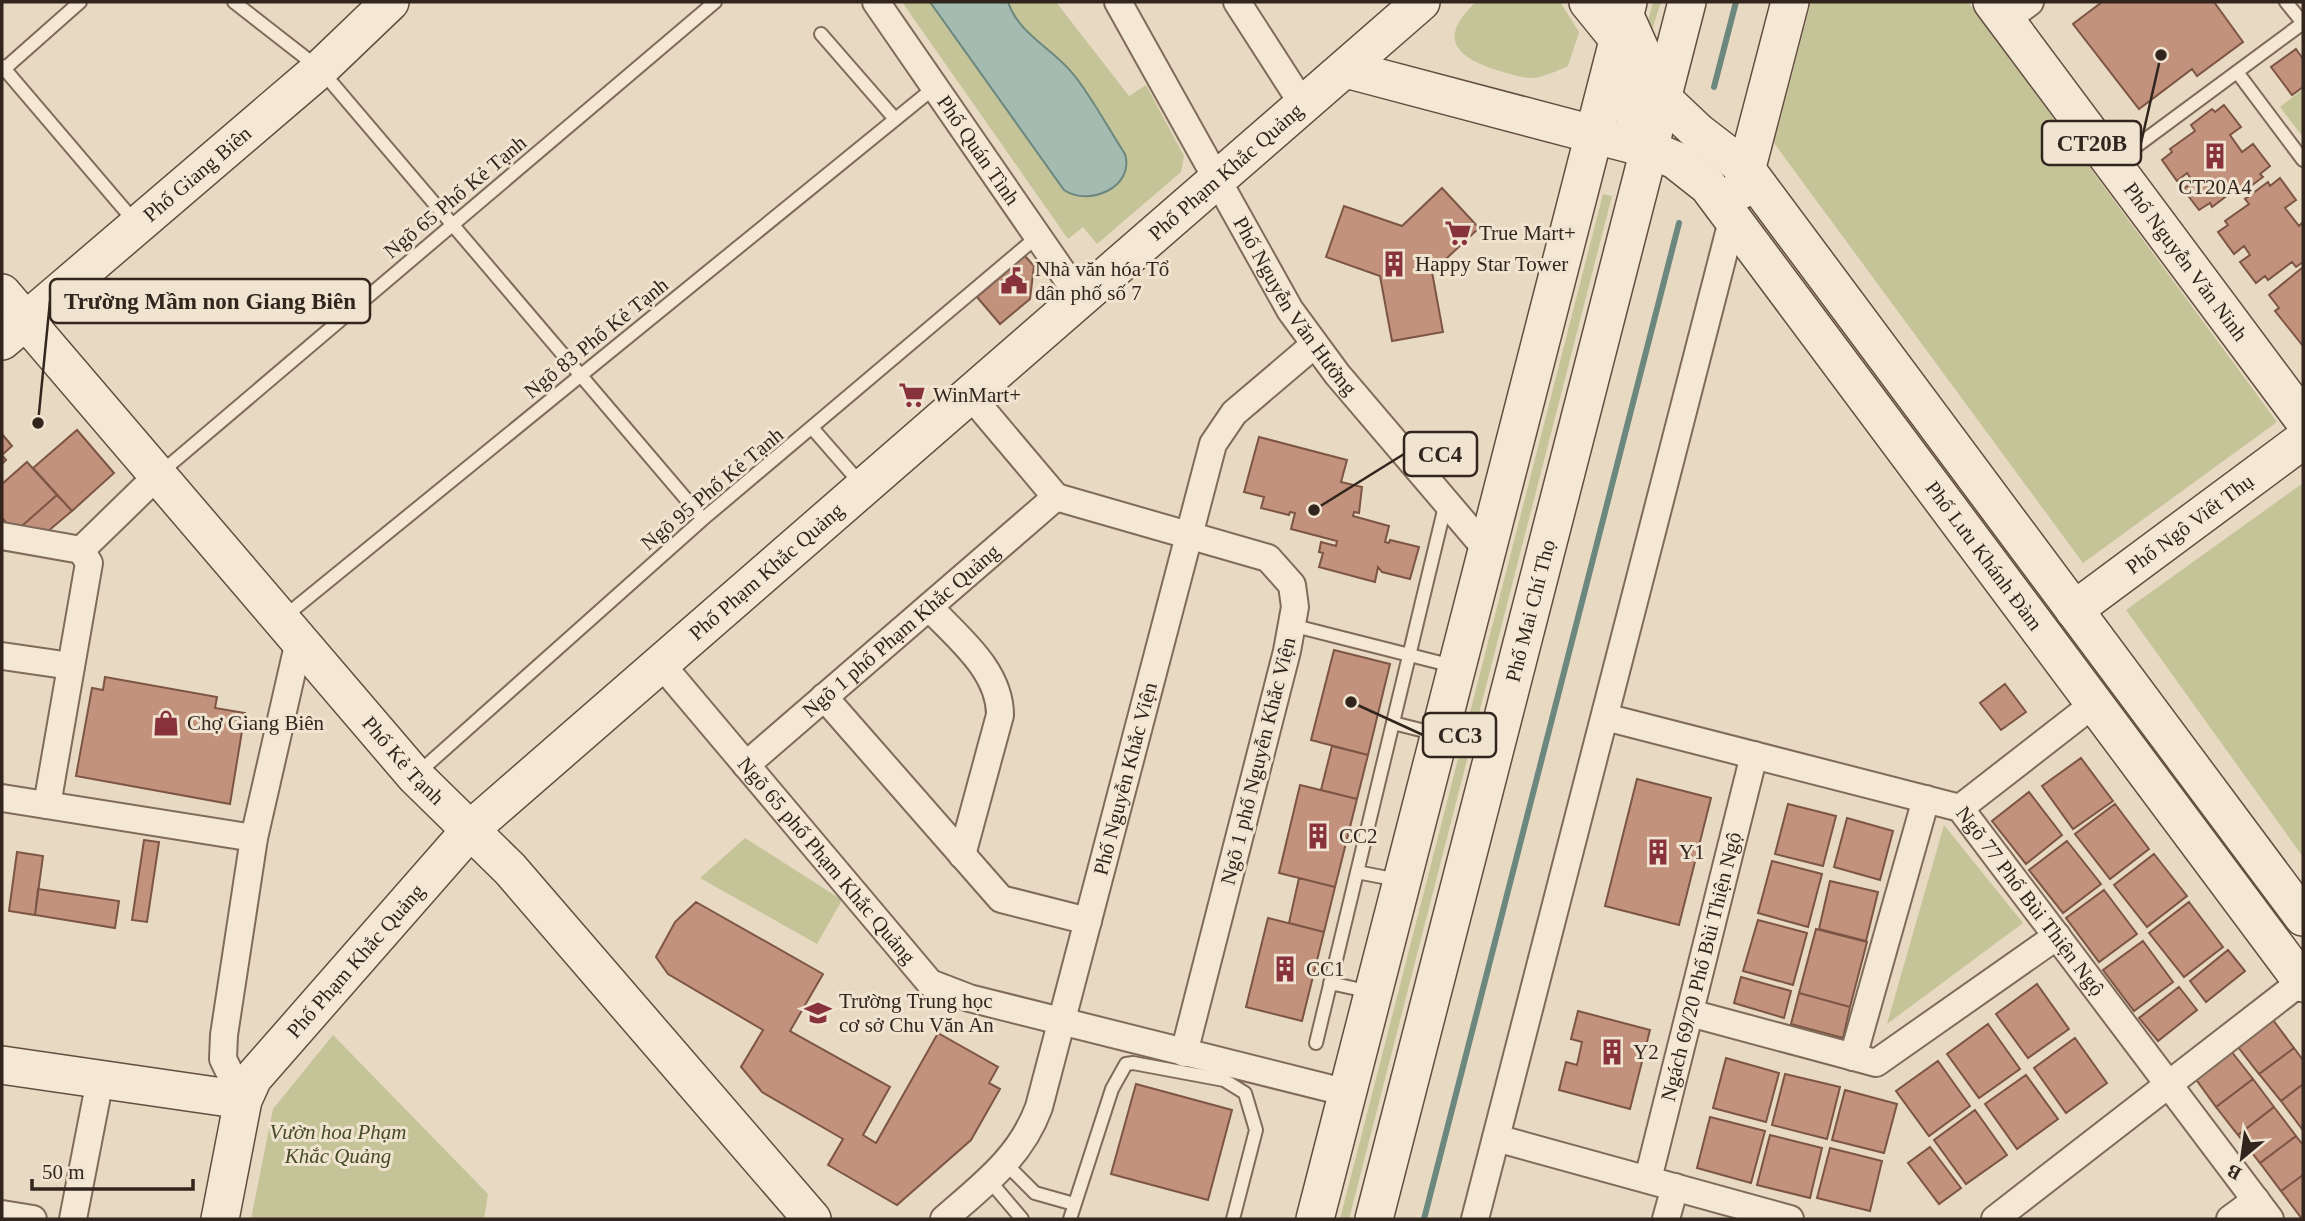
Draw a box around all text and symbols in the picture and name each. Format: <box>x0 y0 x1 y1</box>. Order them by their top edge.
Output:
street label: Phố Quán Tình <box>932 91 1025 210</box>
street label: Phố Phạm Khắc Quảng <box>1144 98 1308 246</box>
street label: Phố Giang Biên <box>139 121 256 227</box>
callout: CT20B <box>2042 121 2141 165</box>
street label: Ngõ 65 Phố Kẻ Tạnh <box>379 130 531 263</box>
text: CT20B <box>2057 131 2127 156</box>
building icon: CT20A4 <box>2200 141 2230 171</box>
place label: CT20A4 <box>2178 175 2252 199</box>
street label: Phố Nguyễn Văn Ninh <box>2119 178 2253 346</box>
street label: Phố Nguyễn Văn Hưởng <box>1228 213 1362 400</box>
supermarket icon: True Mart+ <box>1443 218 1473 248</box>
place label: True Mart+ <box>1479 221 1576 245</box>
building icon: Happy Star Tower <box>1379 249 1409 279</box>
place label: Happy Star Tower <box>1415 252 1568 276</box>
place label: Nhà văn hóa Tổ dân phố số 7 <box>1035 257 1169 305</box>
public building icon: Nhà văn hóa Tổ dân phố số 7 <box>999 266 1029 296</box>
street label: Ngõ 83 Phố Kẻ Tạnh <box>519 272 673 403</box>
callout: Trường Mầm non Giang Biên <box>50 279 370 323</box>
text: Trường Mầm non Giang Biên <box>64 289 356 314</box>
supermarket icon: WinMart+ <box>897 380 927 410</box>
place label: WinMart+ <box>933 383 1021 407</box>
street label: Ngõ 95 Phố Kẻ Tạnh <box>636 422 788 555</box>
callout: CC4 <box>1404 432 1477 476</box>
text: CC4 <box>1418 442 1463 467</box>
street label: Phố Ngô Viết Thụ <box>2121 469 2258 579</box>
street label: Phố Lưu Khánh Đàm <box>1921 476 2047 635</box>
street label: Phố Phạm Khắc Quảng <box>684 498 849 645</box>
street label: Phố Mai Chí Thọ <box>1501 537 1560 685</box>
street label: Ngõ 1 phố Phạm Khắc Quảng <box>798 539 1005 723</box>
street label: Ngõ 1 phố Nguyễn Khắc Viện <box>1216 634 1301 887</box>
street label: Phố Nguyễn Khắc Viện <box>1088 679 1162 878</box>
shop icon: Chợ Giang Biên <box>151 708 181 738</box>
place label: Chợ Giang Biên <box>187 711 325 735</box>
street label: Phố Kẻ Tạnh <box>357 711 449 810</box>
callout: CC3 <box>1423 713 1496 757</box>
text: CC3 <box>1438 723 1482 748</box>
street label: Ngõ 65 phố Phạm Khắc Quảng <box>733 752 921 969</box>
street label: Ngõ 77 Phố Bùi Thiện Ngộ <box>1951 801 2109 1001</box>
building icon: CC2 <box>1303 821 1333 851</box>
place label: CC2 <box>1339 824 1378 848</box>
street label: Ngách 69/20 Phố Bùi Thiện Ngộ <box>1656 829 1746 1104</box>
building icon: Y1 <box>1643 837 1673 867</box>
place label: Y1 <box>1679 840 1705 864</box>
street label: Phố Phạm Khắc Quảng <box>282 879 430 1043</box>
building icon: CC1 <box>1270 954 1300 984</box>
place label: CC1 <box>1306 957 1345 981</box>
place label: Trường Trung học cơ sở Chu Văn An <box>839 989 994 1037</box>
school or university icon: Trường Trung học cơ sở Chu Văn An <box>803 998 833 1028</box>
building icon: Y2 <box>1597 1037 1627 1067</box>
place label: Y2 <box>1633 1040 1659 1064</box>
park label: Vườn hoa Phạm Khắc Quảng <box>270 1120 406 1168</box>
north arrow <box>2207 1123 2277 1193</box>
scale bar <box>32 1148 192 1192</box>
text: 50 m <box>42 1160 85 1184</box>
text: B <box>2223 1160 2245 1185</box>

